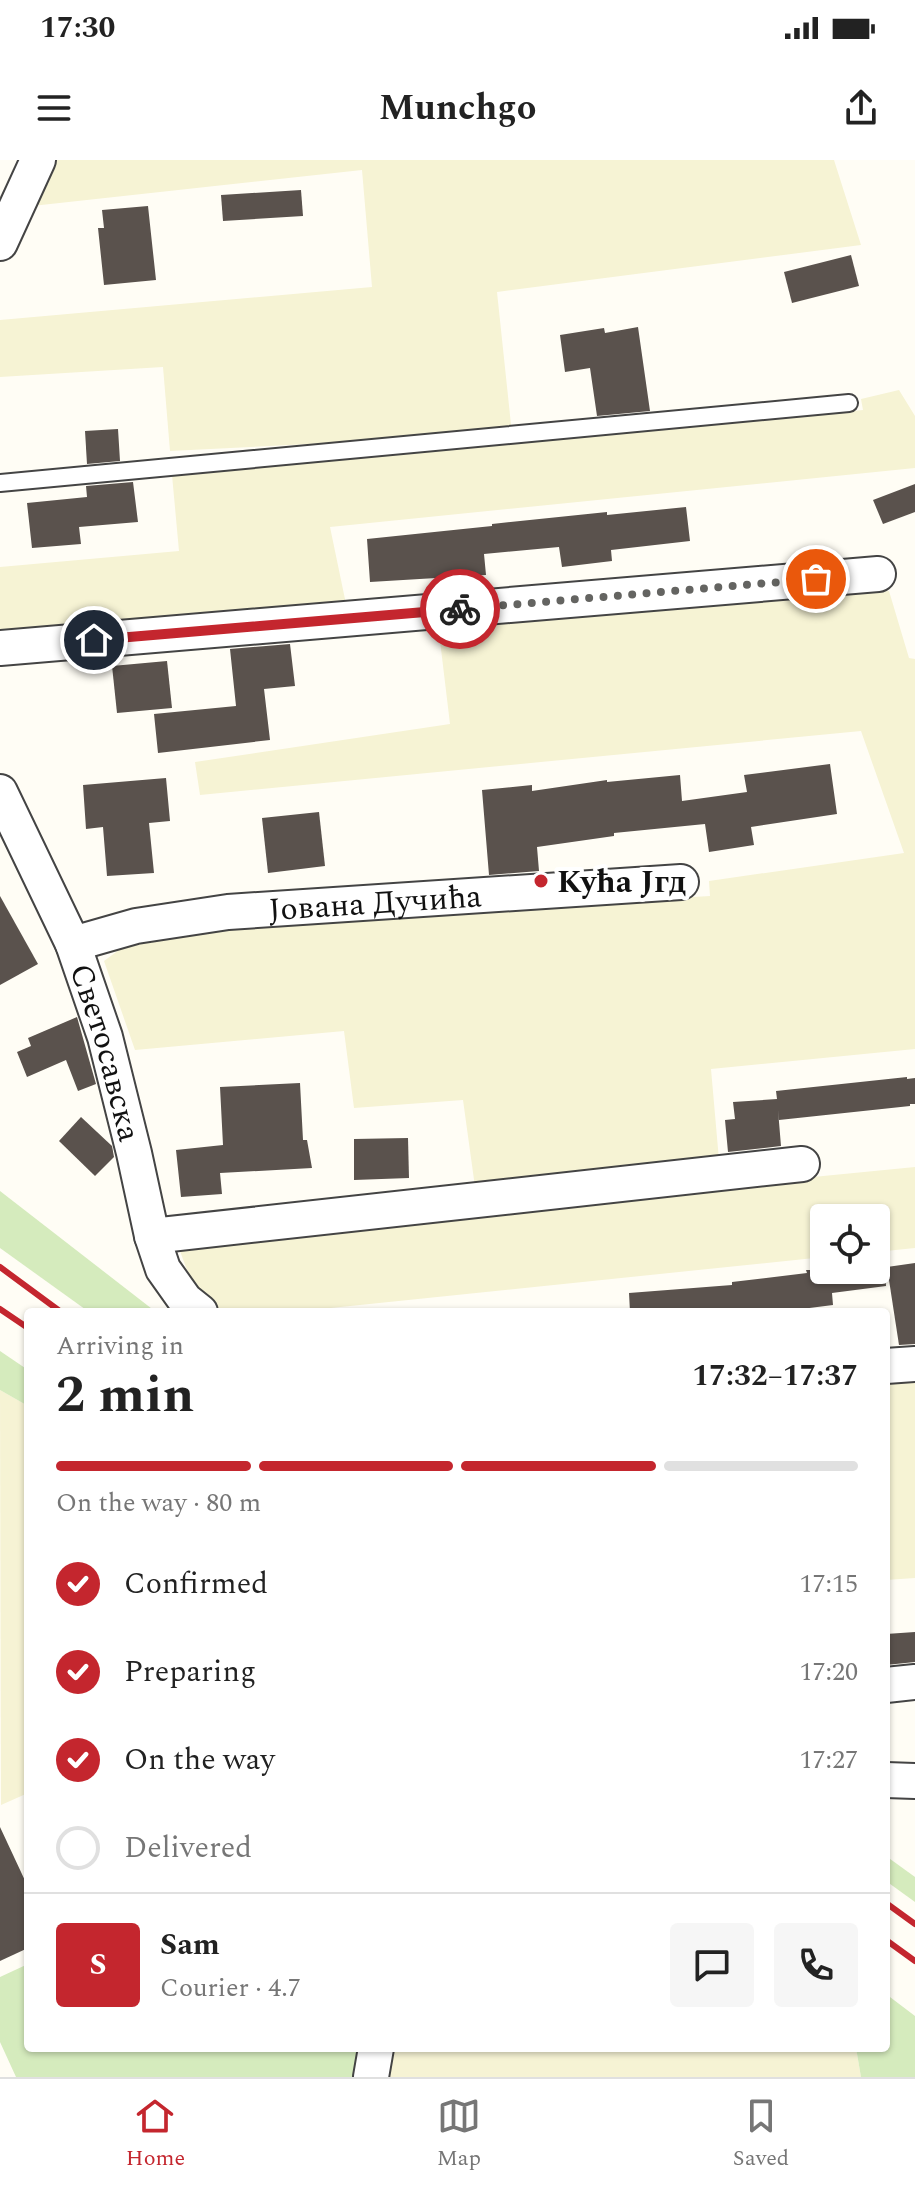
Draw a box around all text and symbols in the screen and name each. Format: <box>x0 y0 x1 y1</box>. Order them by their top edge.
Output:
text: 17:30 <box>40 5 115 51</box>
text: Munchgo <box>379 81 536 136</box>
icon: menu <box>32 86 76 130</box>
icon: share <box>839 86 883 130</box>
pin <box>782 545 850 613</box>
icon: bag <box>794 557 838 601</box>
courier <box>420 569 500 649</box>
icon: bike <box>438 587 482 631</box>
pin <box>60 606 128 674</box>
icon: home <box>72 618 116 662</box>
place label: Кућа Јгд <box>557 858 686 907</box>
street label: Јована Дучића <box>267 872 484 935</box>
marker: Кућа Јгд <box>532 872 550 890</box>
street label: Светосавска <box>55 957 153 1147</box>
map controls <box>810 1204 890 1284</box>
button: locate <box>810 1204 890 1284</box>
text: Arriving in <box>56 1326 184 1366</box>
text: 17:32–17:37 <box>692 1353 858 1399</box>
text: 2 min <box>56 1356 194 1435</box>
text: On the way · 80 m <box>56 1483 261 1523</box>
text: Confirmed <box>124 1561 268 1607</box>
icon: check <box>56 1562 100 1606</box>
text: 17:15 <box>799 1564 858 1604</box>
text: Preparing <box>124 1649 256 1695</box>
icon: check <box>56 1650 100 1694</box>
text: 17:20 <box>799 1652 858 1692</box>
text: On the way <box>124 1737 275 1783</box>
icon: check <box>56 1738 100 1782</box>
text: 17:27 <box>799 1740 858 1780</box>
text: Delivered <box>124 1825 252 1871</box>
text: Sam <box>160 1922 220 1968</box>
button: chat <box>670 1923 754 2007</box>
button: phone <box>774 1923 858 2007</box>
text: S <box>89 1942 107 1988</box>
text: Courier · 4.7 <box>160 1968 301 2008</box>
tab: Home <box>126 2094 185 2175</box>
tab: Map <box>437 2094 481 2175</box>
tab: Saved <box>733 2094 789 2175</box>

